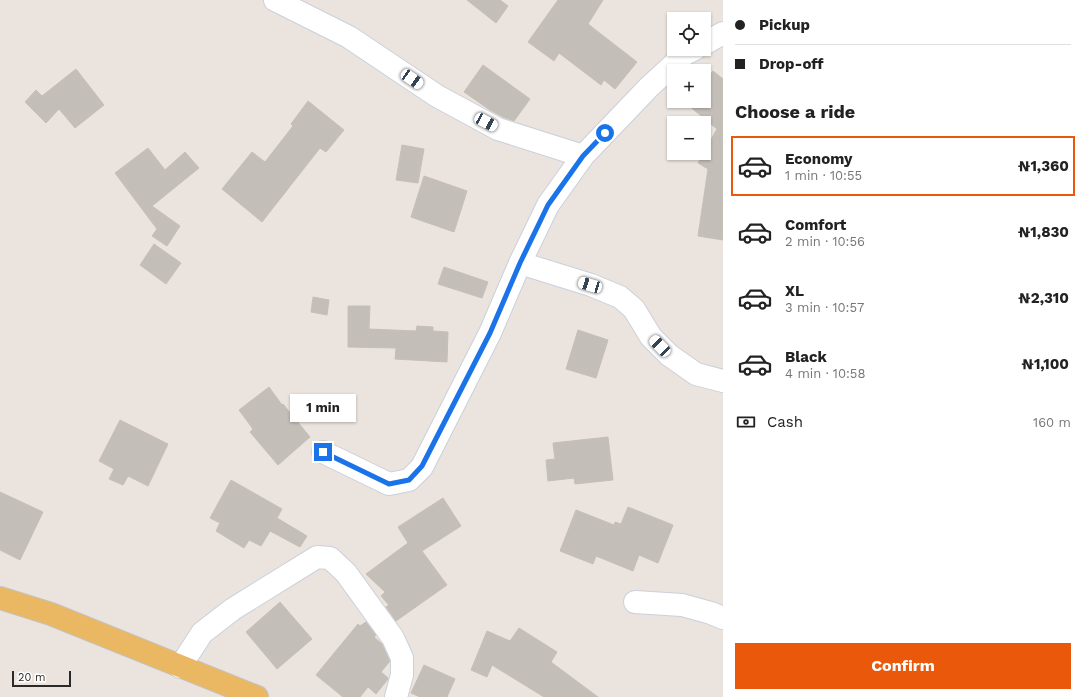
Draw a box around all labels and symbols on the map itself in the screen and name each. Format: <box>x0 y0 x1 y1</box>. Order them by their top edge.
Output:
car <box>399 67 425 91</box>
car <box>473 111 499 133</box>
route start <box>596 124 614 142</box>
car <box>577 276 603 294</box>
car <box>647 333 673 359</box>
callout: 1 min <box>290 394 356 422</box>
route end <box>314 443 332 461</box>
scale bar <box>12 669 71 688</box>

